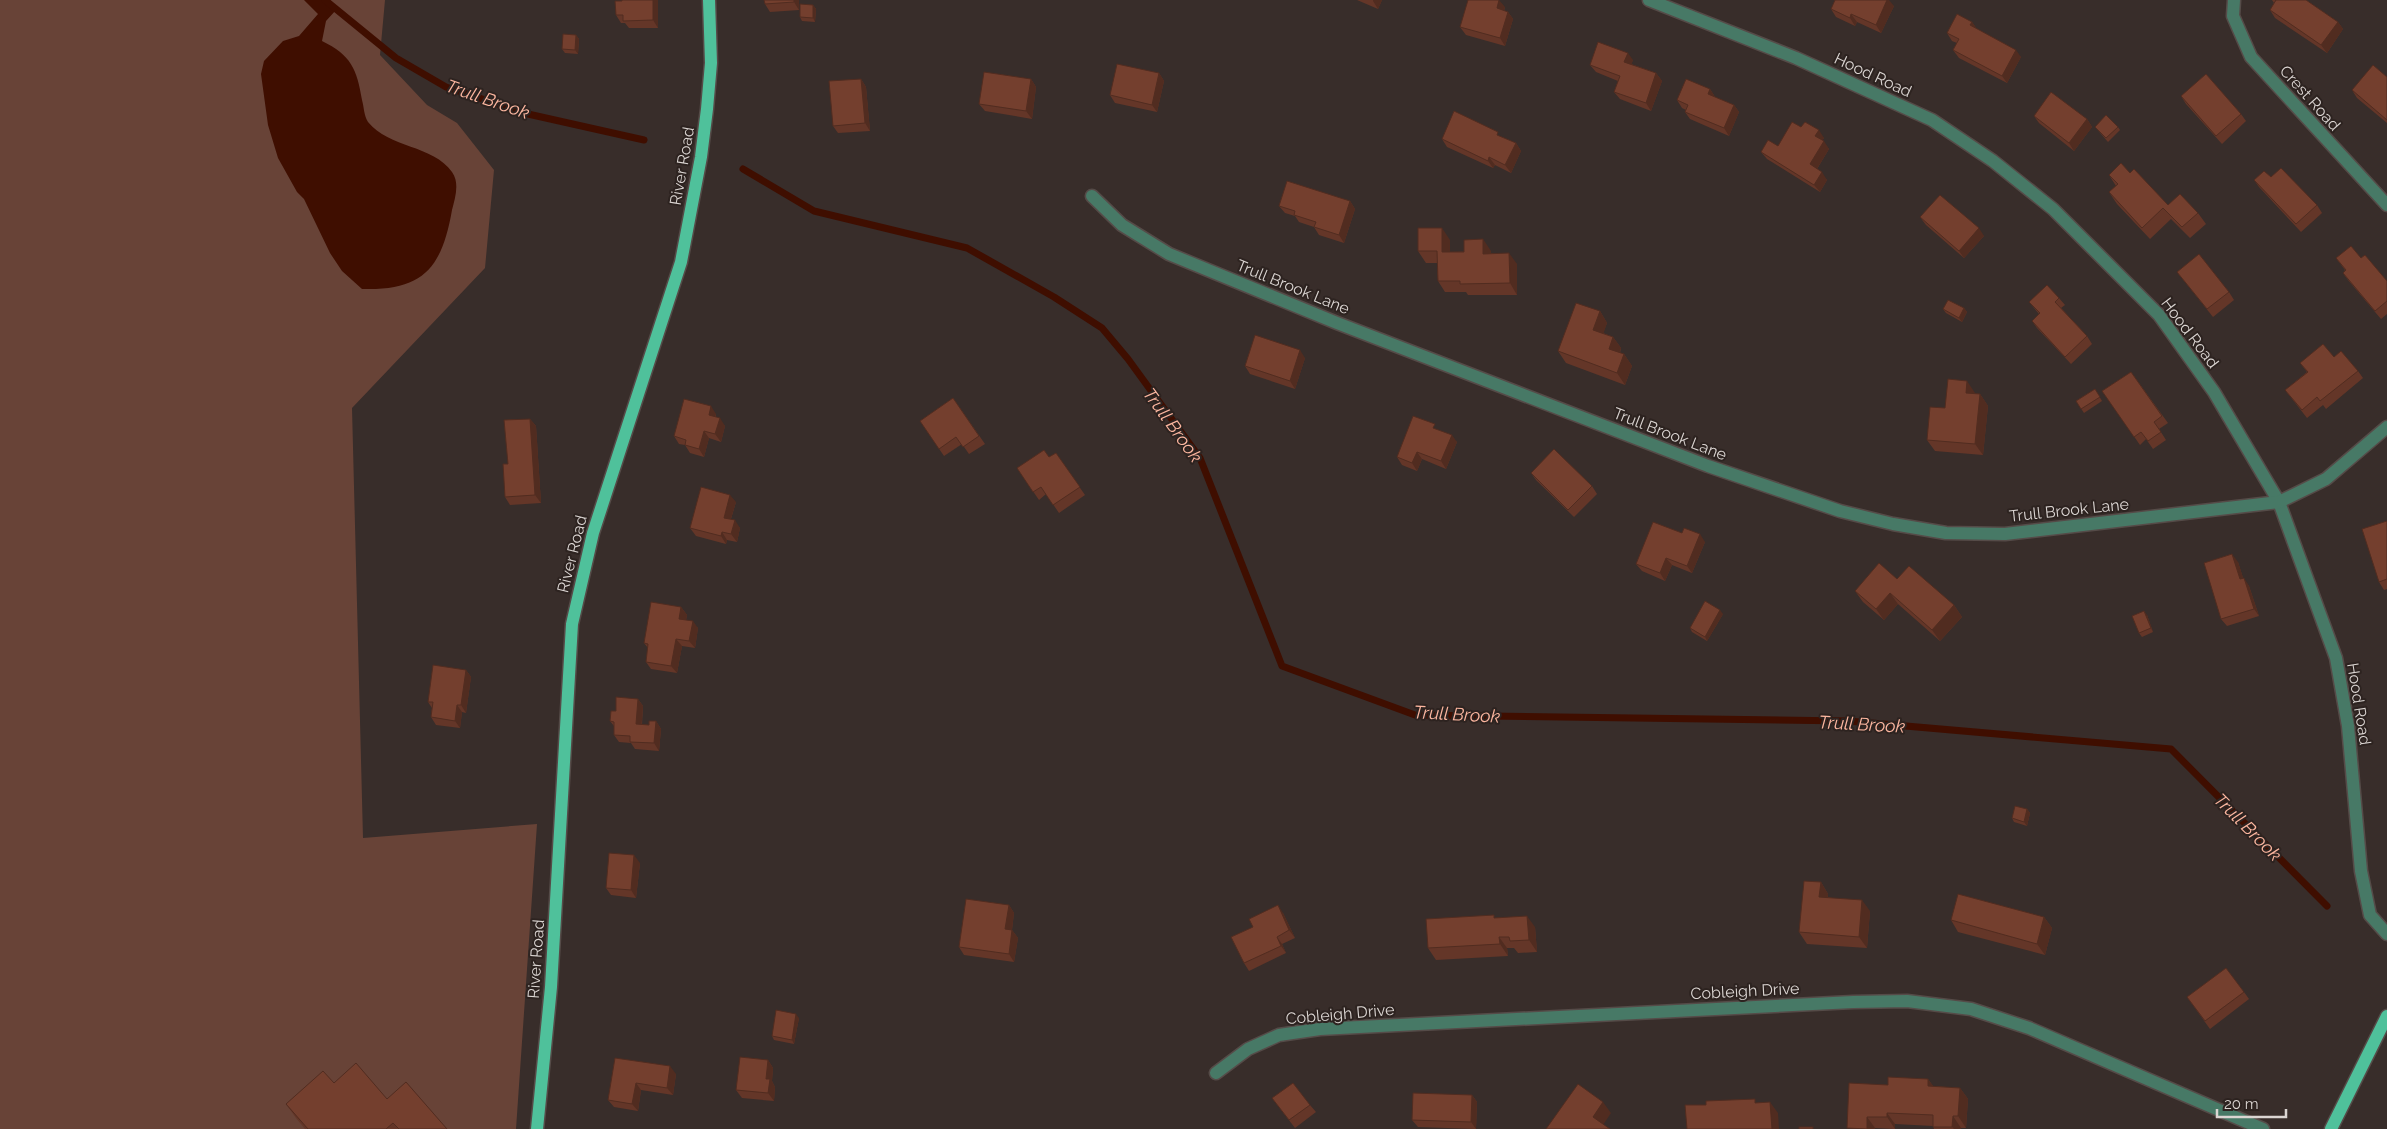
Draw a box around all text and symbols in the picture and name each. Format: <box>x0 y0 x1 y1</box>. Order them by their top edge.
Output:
street label: Hood Road <box>1831 49 1915 101</box>
street label: Crest Road <box>2276 61 2344 135</box>
water label: Trull Brook <box>444 75 533 123</box>
street label: River Road <box>666 125 698 207</box>
street label: Trull Brook Lane <box>1234 256 1352 318</box>
street label: Hood Road <box>2157 294 2223 372</box>
water label: Trull Brook <box>1139 384 1207 467</box>
street label: Trull Brook Lane <box>1611 404 1729 464</box>
street label: Trull Brook Lane <box>2008 494 2130 526</box>
street label: River Road <box>553 513 591 595</box>
street label: Hood Road <box>2343 661 2375 747</box>
water label: Trull Brook <box>1413 701 1501 727</box>
water label: Trull Brook <box>1818 711 1906 737</box>
water label: Trull Brook <box>2210 789 2286 865</box>
street label: River Road <box>524 919 548 999</box>
street label: Cobleigh Drive <box>1690 979 1800 1003</box>
street label: Cobleigh Drive <box>1285 1000 1395 1028</box>
scale bar <box>2217 1086 2286 1118</box>
text: 20 m <box>2224 1095 2259 1113</box>

